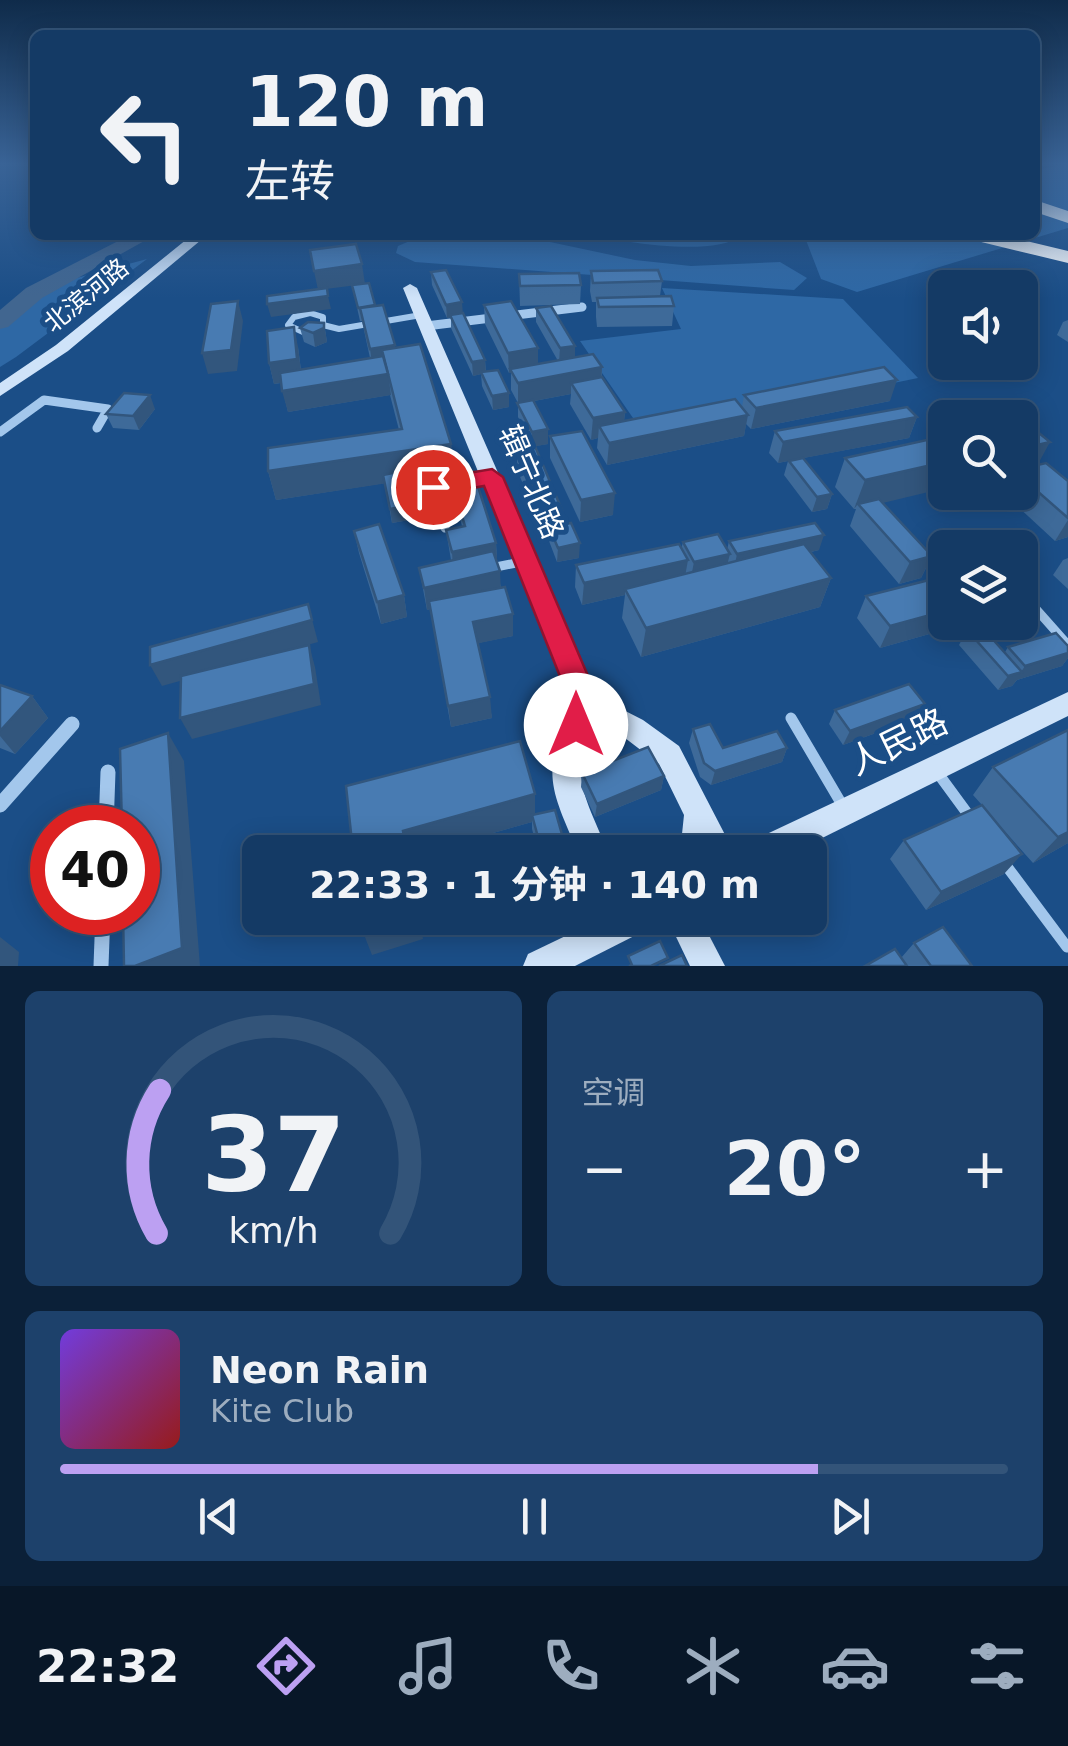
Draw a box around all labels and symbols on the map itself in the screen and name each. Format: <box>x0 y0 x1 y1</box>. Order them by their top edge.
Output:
street label: 北滨河路 <box>38 253 134 338</box>
street label: 辑宁北路 <box>492 420 571 544</box>
pin <box>391 445 476 530</box>
position arrow <box>524 673 628 777</box>
street label: 人民路 <box>842 701 954 783</box>
speed limit sign: 40 <box>30 805 160 935</box>

